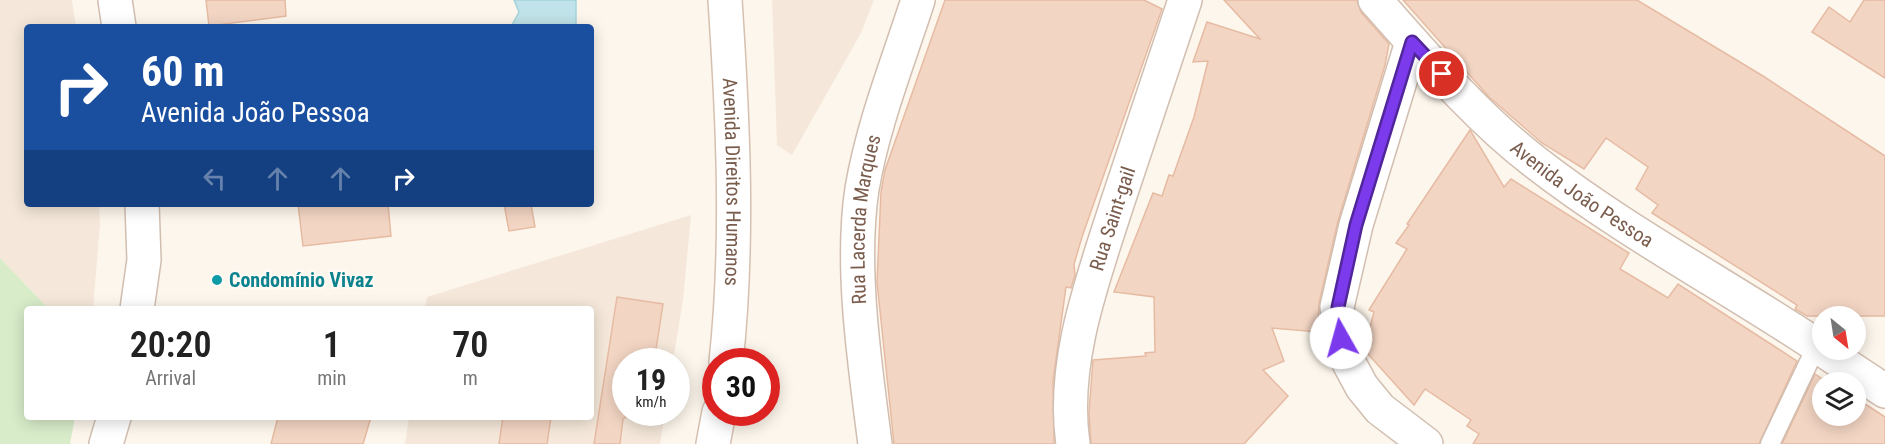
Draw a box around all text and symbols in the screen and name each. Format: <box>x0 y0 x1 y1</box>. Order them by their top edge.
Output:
text: 60 m <box>141 47 224 96</box>
icon: right <box>42 48 120 126</box>
pin <box>1416 48 1467 99</box>
icon: arrive <box>1425 57 1458 90</box>
street label: Avenida Direitos Humanos <box>718 77 746 286</box>
text: Avenida João Pessoa <box>141 97 370 129</box>
street label: Rua Lacerda Marques <box>846 132 886 305</box>
street label: Avenida João Pessoa <box>1506 135 1658 252</box>
icon: left <box>198 162 231 195</box>
icon: ahead <box>261 162 294 195</box>
icon: ahead <box>324 162 357 195</box>
icon: right <box>387 162 420 195</box>
street label: Rua Saint-gail <box>1084 163 1140 274</box>
place label: Condomínio Vivaz <box>229 268 373 292</box>
marker: Condomínio Vivaz <box>210 273 224 287</box>
position arrow <box>1309 306 1373 370</box>
north arrow <box>1812 306 1866 360</box>
map controls <box>1812 306 1866 426</box>
text: 20:20 <box>130 324 212 366</box>
text: 1 <box>323 324 341 366</box>
text: 70 <box>452 324 488 366</box>
speed limit sign: 30 <box>702 348 780 426</box>
text: 19 <box>636 362 666 397</box>
text: Arrival <box>145 366 196 390</box>
text: min <box>317 366 347 390</box>
text: m <box>463 366 478 390</box>
button: layers <box>1812 372 1866 426</box>
text: km/h <box>636 393 666 411</box>

